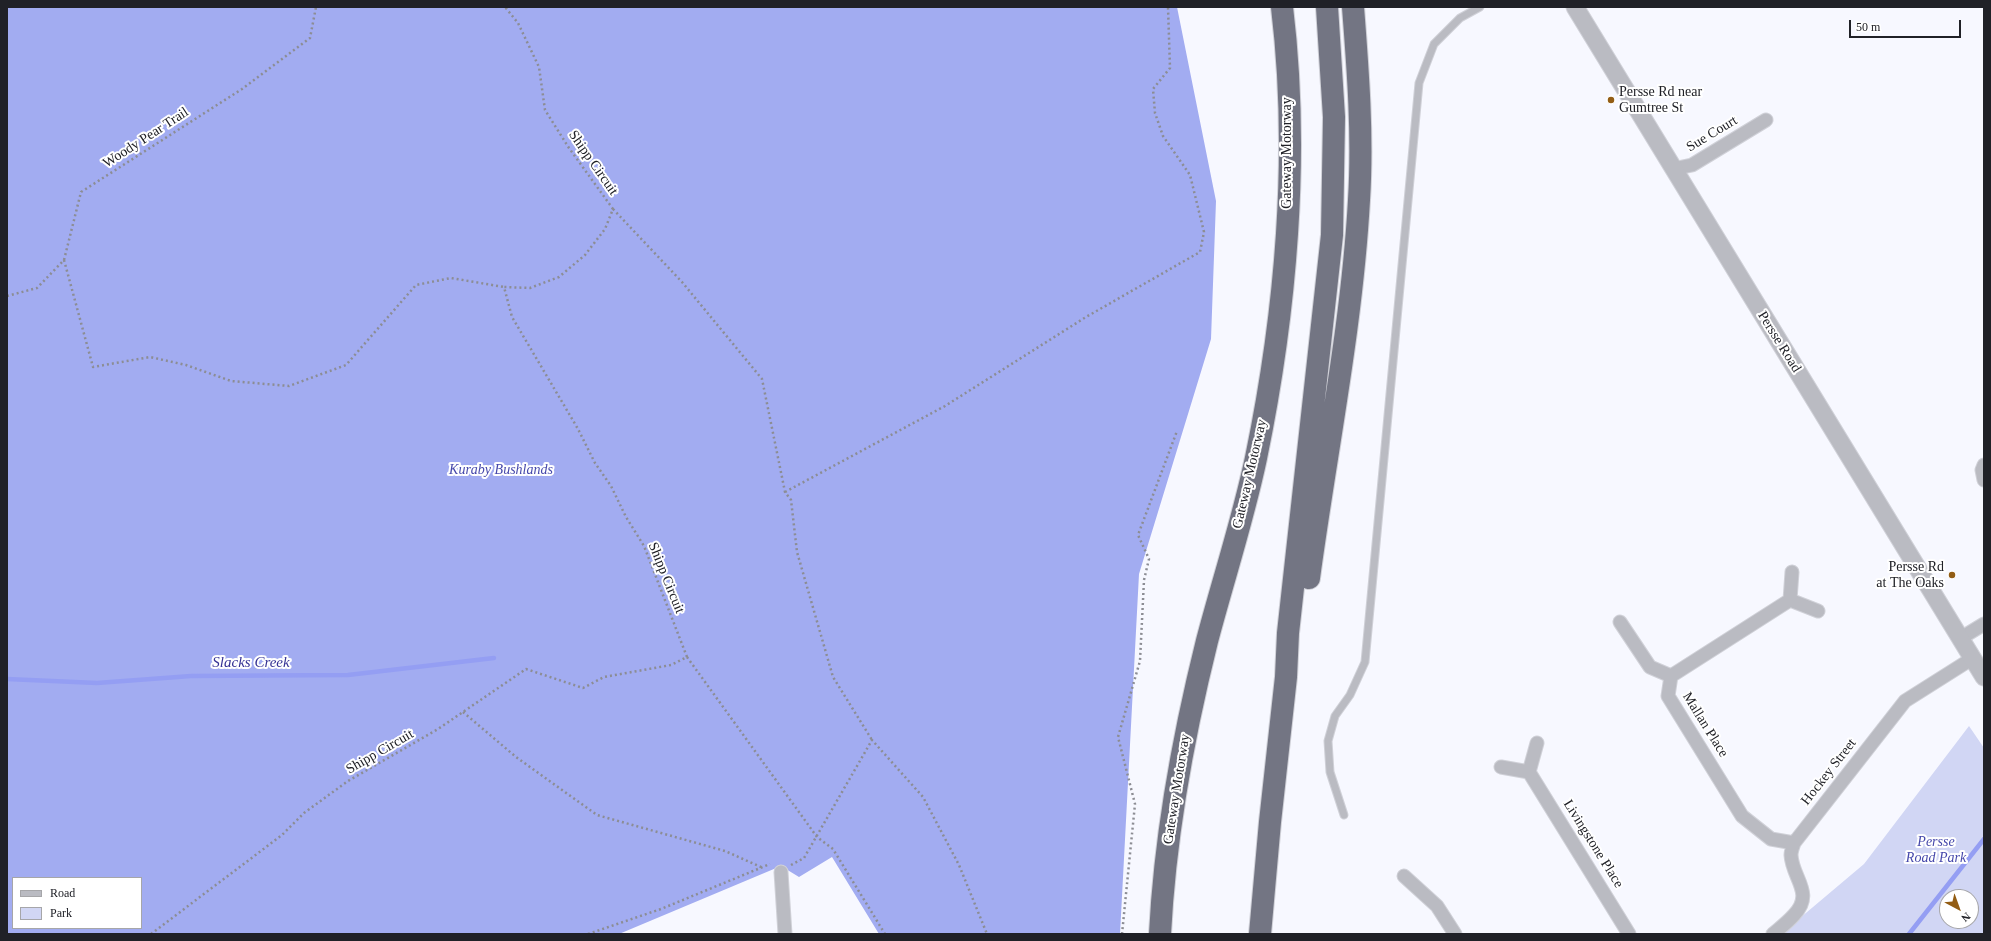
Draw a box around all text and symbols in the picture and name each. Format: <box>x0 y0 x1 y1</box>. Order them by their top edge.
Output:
scale bar <box>1851 12 1963 38</box>
text: 50 m <box>1856 20 1880 34</box>
place label: Persse Rd near Gumtree St <box>1619 84 1702 116</box>
marker: Persse Rd near Gumtree St <box>1606 95 1616 105</box>
street label: Gateway Motorway <box>1279 97 1295 209</box>
street label: Woody Pear Trail <box>100 104 192 172</box>
street label: Sue Court <box>1684 112 1740 156</box>
street label: Shipp Circuit <box>565 127 621 199</box>
street label: Persse Road <box>1754 308 1804 376</box>
street label: Gateway Motorway <box>1229 418 1271 530</box>
park label: Kuraby Bushlands <box>449 462 553 478</box>
street label: Shipp Circuit <box>644 540 688 616</box>
place label: Persse Rd at The Oaks <box>1876 559 1944 592</box>
marker: Persse Rd at The Oaks <box>1947 570 1957 580</box>
water label: Slacks Creek <box>212 654 290 672</box>
street label: Mallan Place <box>1678 689 1732 761</box>
street label: Shipp Circuit <box>343 726 417 778</box>
street label: Gateway Motorway <box>1160 733 1194 845</box>
street label: Hockey Street <box>1798 735 1860 809</box>
street label: Livingstone Place <box>1559 797 1627 891</box>
park label: Persse Road Park <box>1906 834 1966 866</box>
legend <box>12 877 142 929</box>
text: Road <box>50 886 75 900</box>
north arrow <box>1939 889 1979 929</box>
text: Park <box>50 906 72 920</box>
text: N <box>1959 910 1973 924</box>

